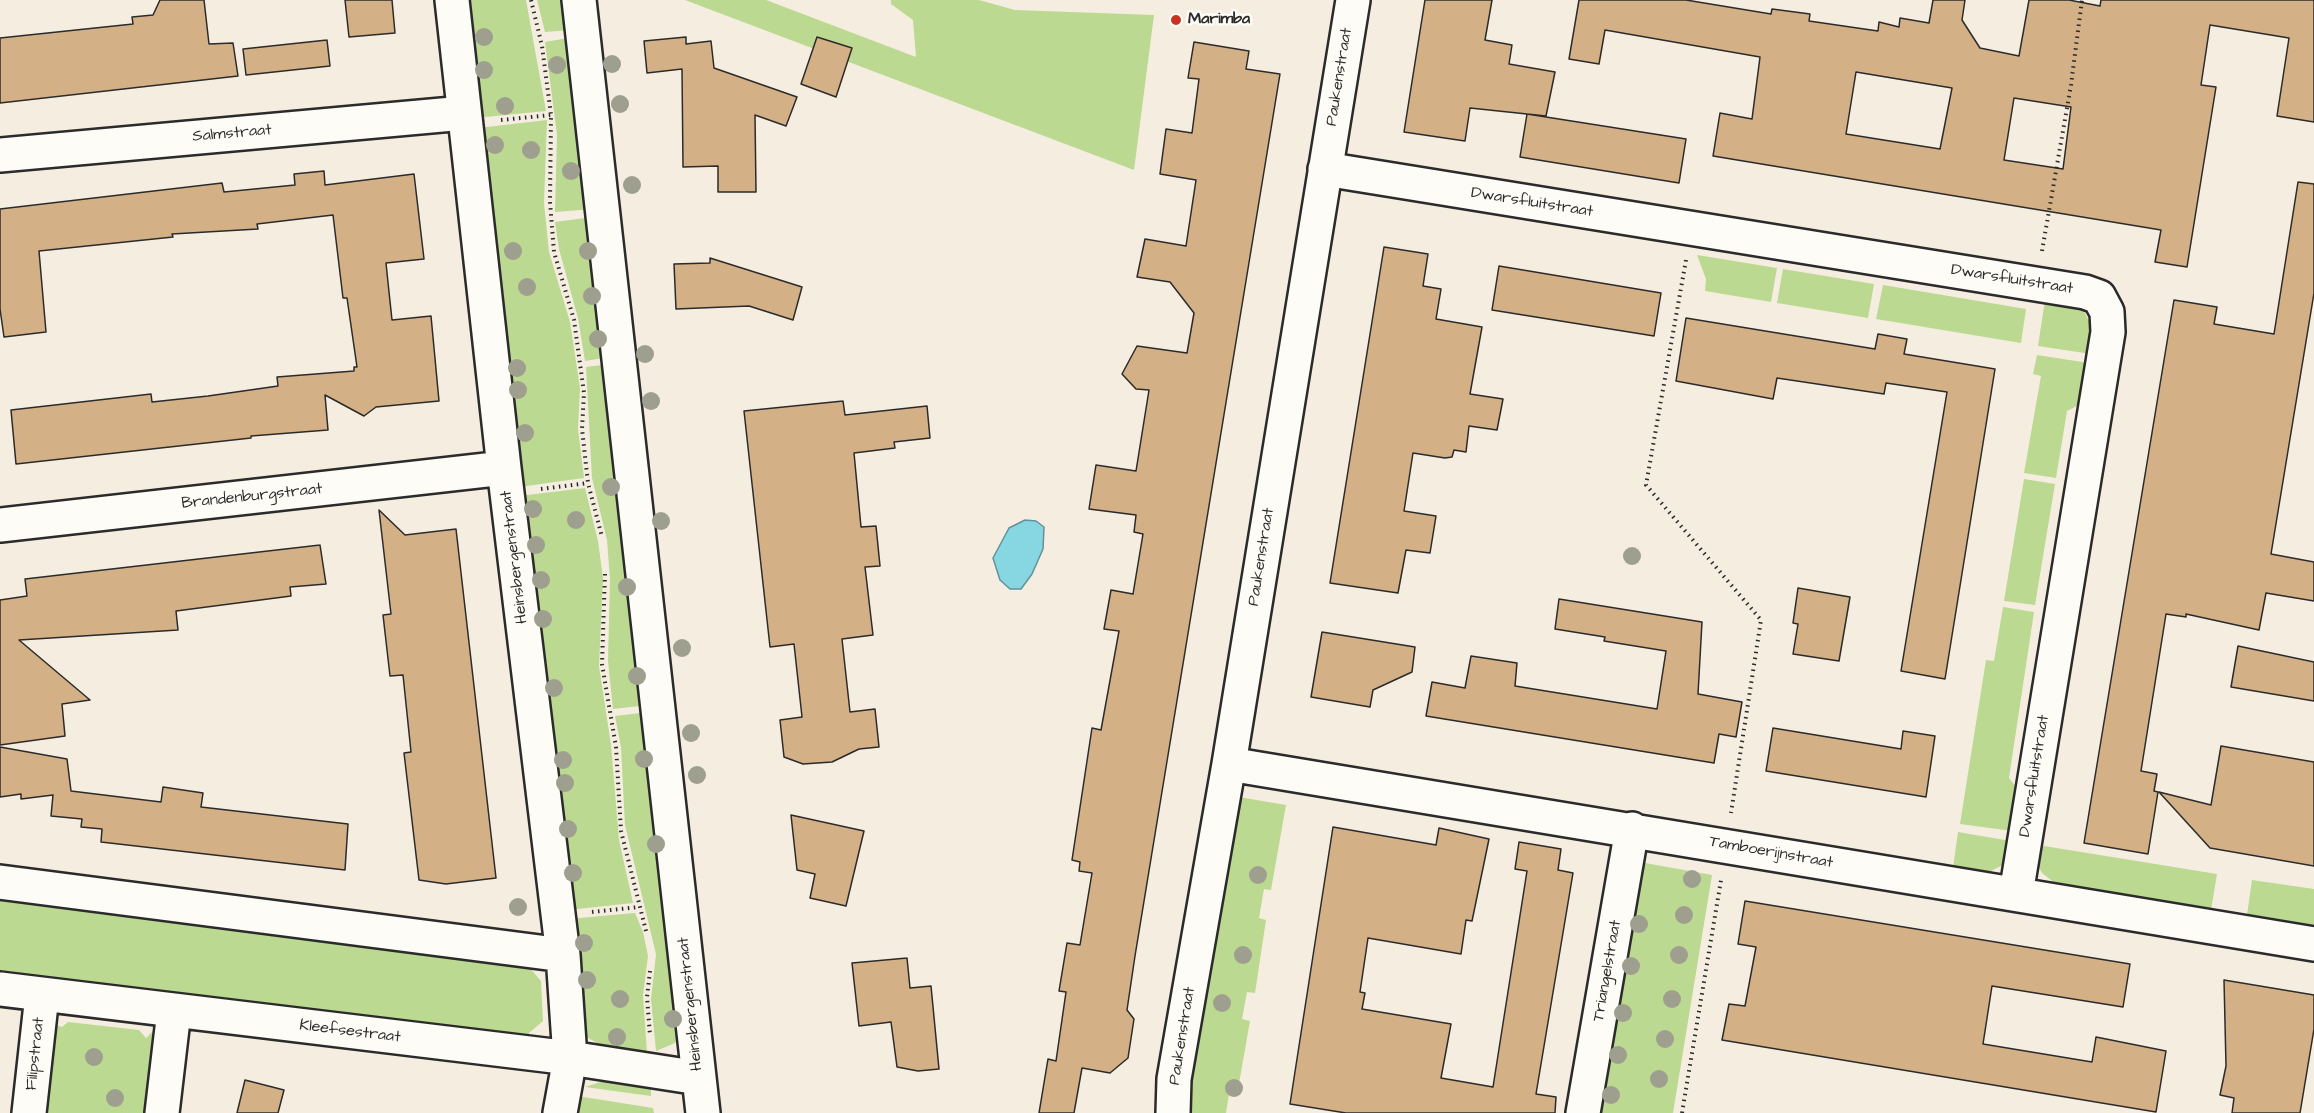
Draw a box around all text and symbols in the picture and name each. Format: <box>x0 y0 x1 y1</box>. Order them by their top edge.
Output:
place label: Marimba <box>1188 10 1250 30</box>
marker: Marimba <box>1169 13 1183 27</box>
street label: Paukenstraat <box>1323 27 1357 127</box>
street label: Salmstraat <box>192 121 272 147</box>
street label: Dwarsfluitstraat <box>1470 184 1594 222</box>
street label: Dwarsfluitstraat <box>1950 261 2074 299</box>
street label: Brandenburgstraat <box>181 480 323 514</box>
street label: Heinsbergenstraat <box>497 489 533 625</box>
street label: Paukenstraat <box>1245 507 1279 607</box>
street label: Dwarsfluitstraat <box>2016 714 2054 838</box>
street label: Tamboerijnstraat <box>1708 833 1834 873</box>
street label: Triangelstraat <box>1590 919 1626 1023</box>
street label: Heinsbergenstraat <box>674 936 708 1072</box>
street label: Paukenstraat <box>1166 986 1200 1086</box>
street label: Filipstraat <box>23 1016 49 1092</box>
street label: Kleefsestraat <box>298 1016 402 1048</box>

